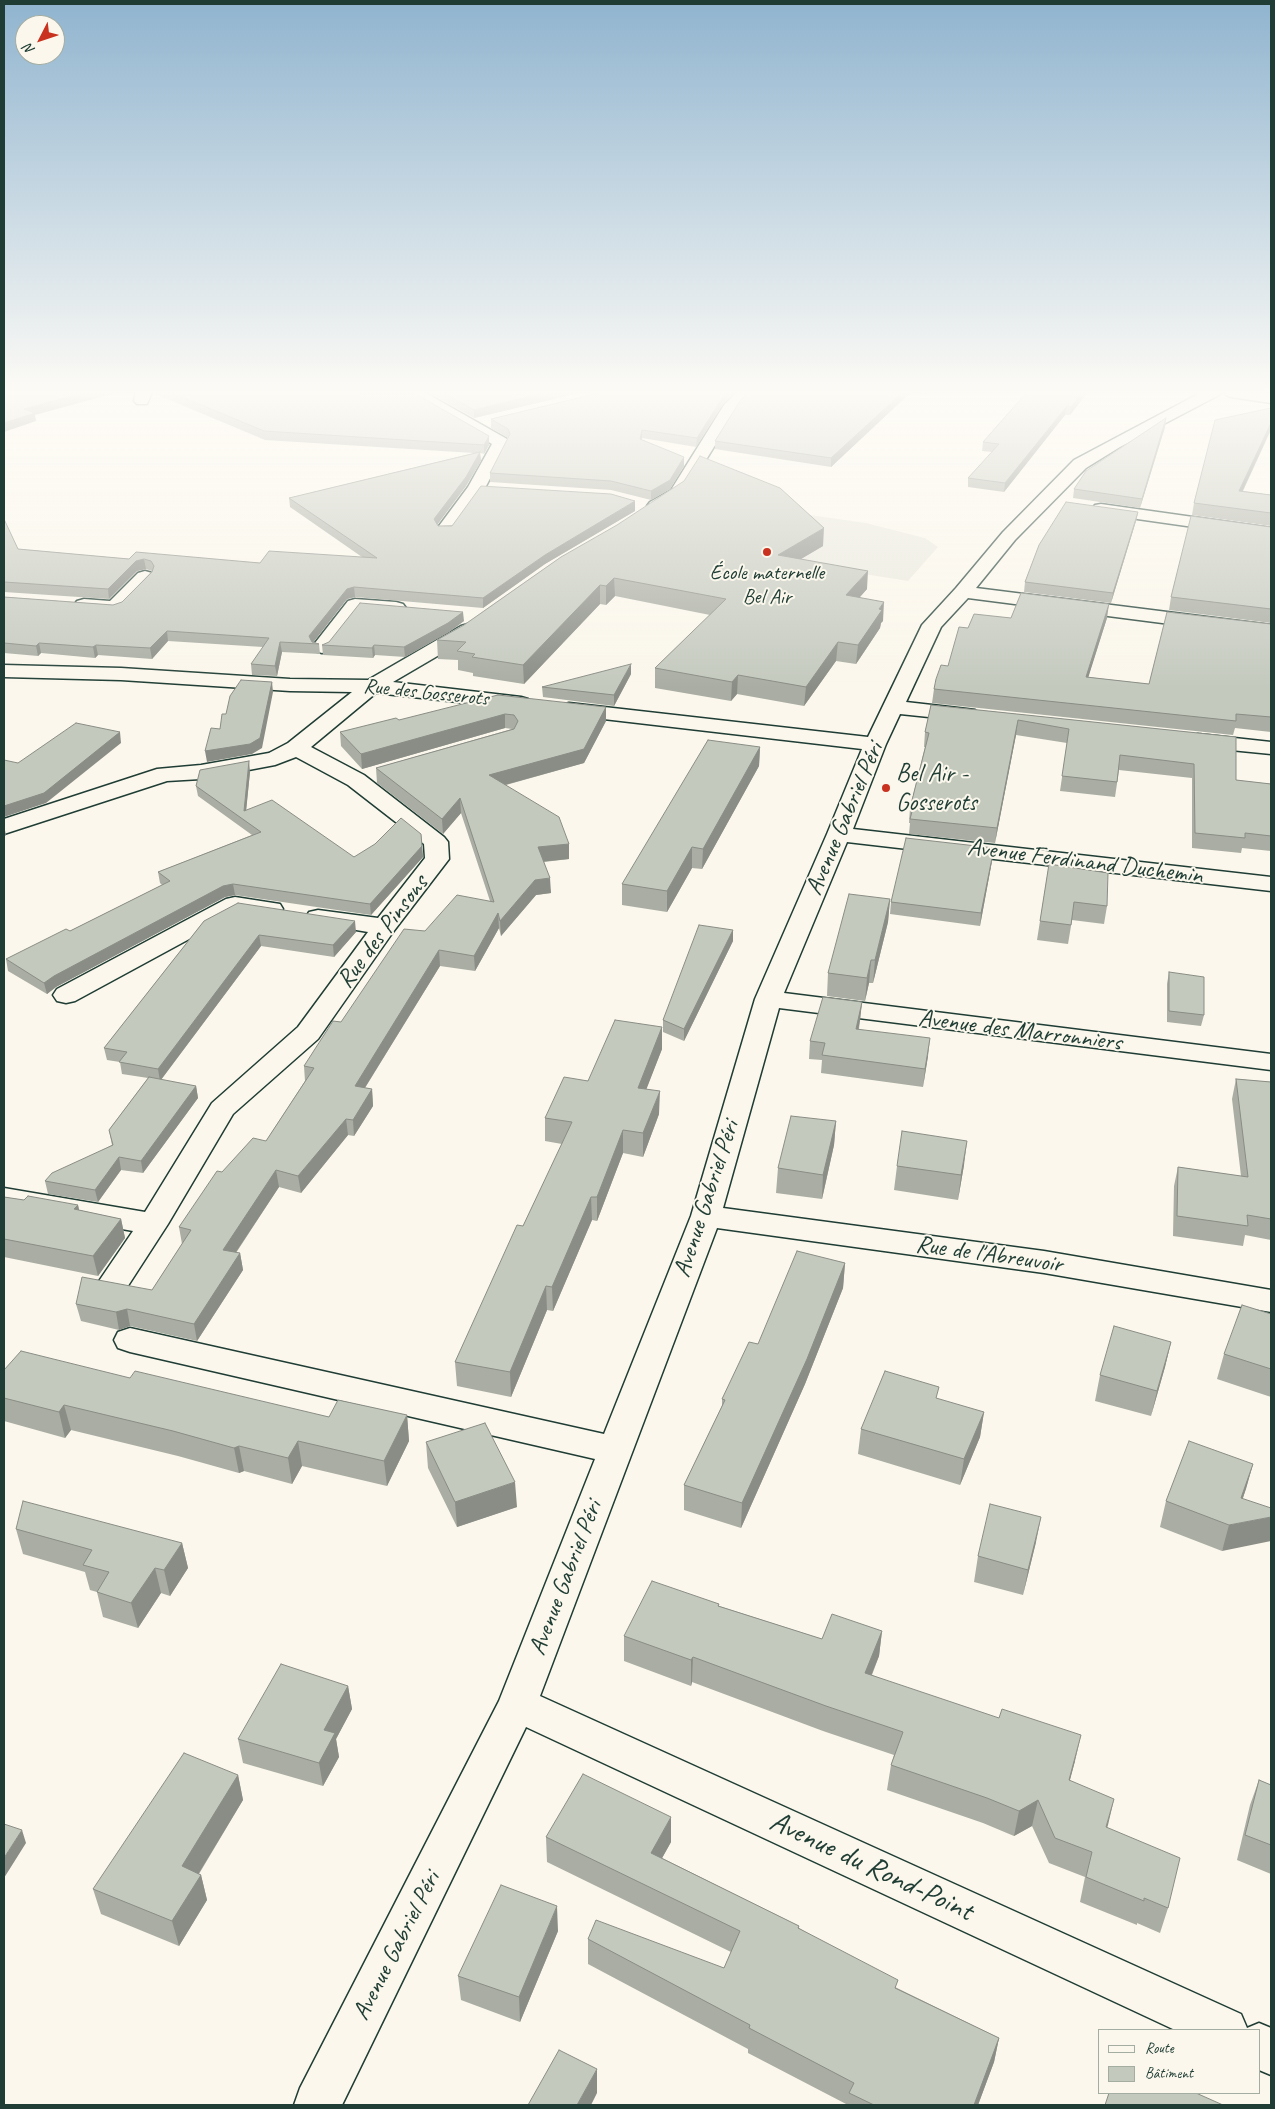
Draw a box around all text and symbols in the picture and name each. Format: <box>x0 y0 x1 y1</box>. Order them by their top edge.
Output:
north arrow <box>15 15 65 65</box>
text: N <box>20 41 38 58</box>
marker: École maternelle Bel Air <box>761 546 773 558</box>
place label: École maternelle Bel Air <box>710 560 824 610</box>
street label: Rue des Gosserots <box>362 674 490 712</box>
street label: Avenue Gabriel Péri <box>799 738 891 900</box>
place label: Bel Air - Gosserots <box>896 759 977 818</box>
marker: Bel Air - Gosserots <box>880 782 892 794</box>
street label: Avenue Ferdinand Duchemin <box>966 833 1204 891</box>
street label: Rue des Pinsons <box>331 870 435 994</box>
street label: Avenue des Marronniers <box>917 1004 1123 1058</box>
street label: Avenue Gabriel Péri <box>668 1117 746 1281</box>
street label: Rue de l'Abreuvoir <box>914 1230 1064 1280</box>
street label: Avenue Gabriel Péri <box>523 1497 609 1659</box>
street label: Avenue du Rond-Point <box>764 1804 978 1930</box>
street label: Avenue Gabriel Péri <box>347 1867 447 2025</box>
legend <box>1098 2029 1260 2094</box>
text: Route <box>1145 2039 1174 2058</box>
text: Bâtiment <box>1145 2064 1193 2083</box>

